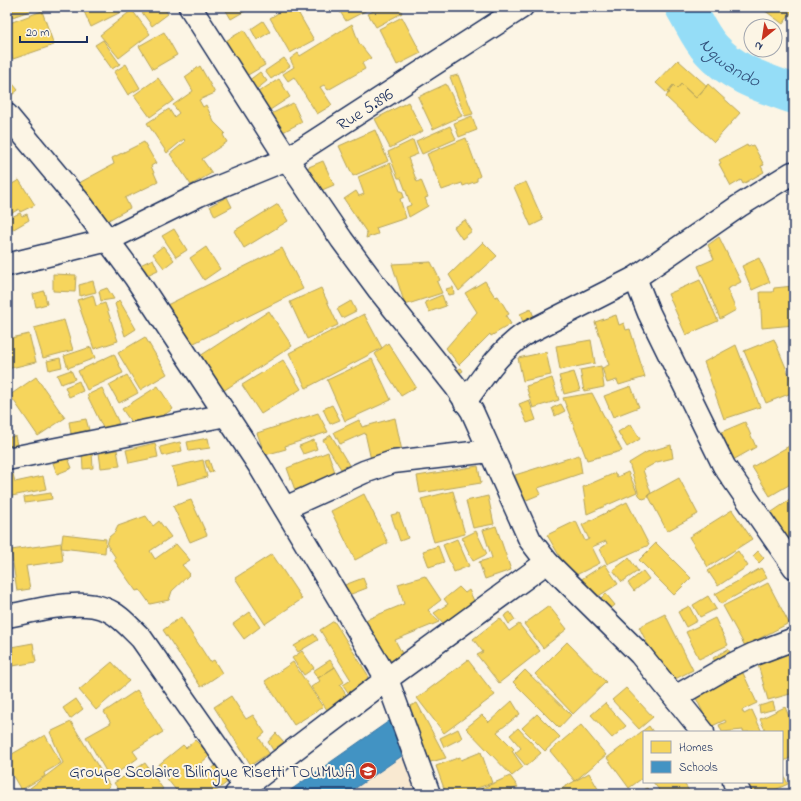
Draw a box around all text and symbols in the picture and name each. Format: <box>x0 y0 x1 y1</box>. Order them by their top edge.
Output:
scale bar <box>20 18 87 44</box>
north arrow <box>743 18 783 58</box>
text: 20 m <box>26 24 49 42</box>
water label: Ngwando <box>699 28 767 88</box>
street label: Rue 5.896 <box>332 82 399 138</box>
legend <box>643 731 783 783</box>
text: Homes <box>679 739 713 757</box>
text: Schools <box>679 759 718 777</box>
place label: Groupe Scolaire Bilingue Risetti TOUMWA <box>69 760 355 787</box>
school or university icon: Groupe Scolaire Bilingue Risetti TOUMWA <box>358 761 378 781</box>

